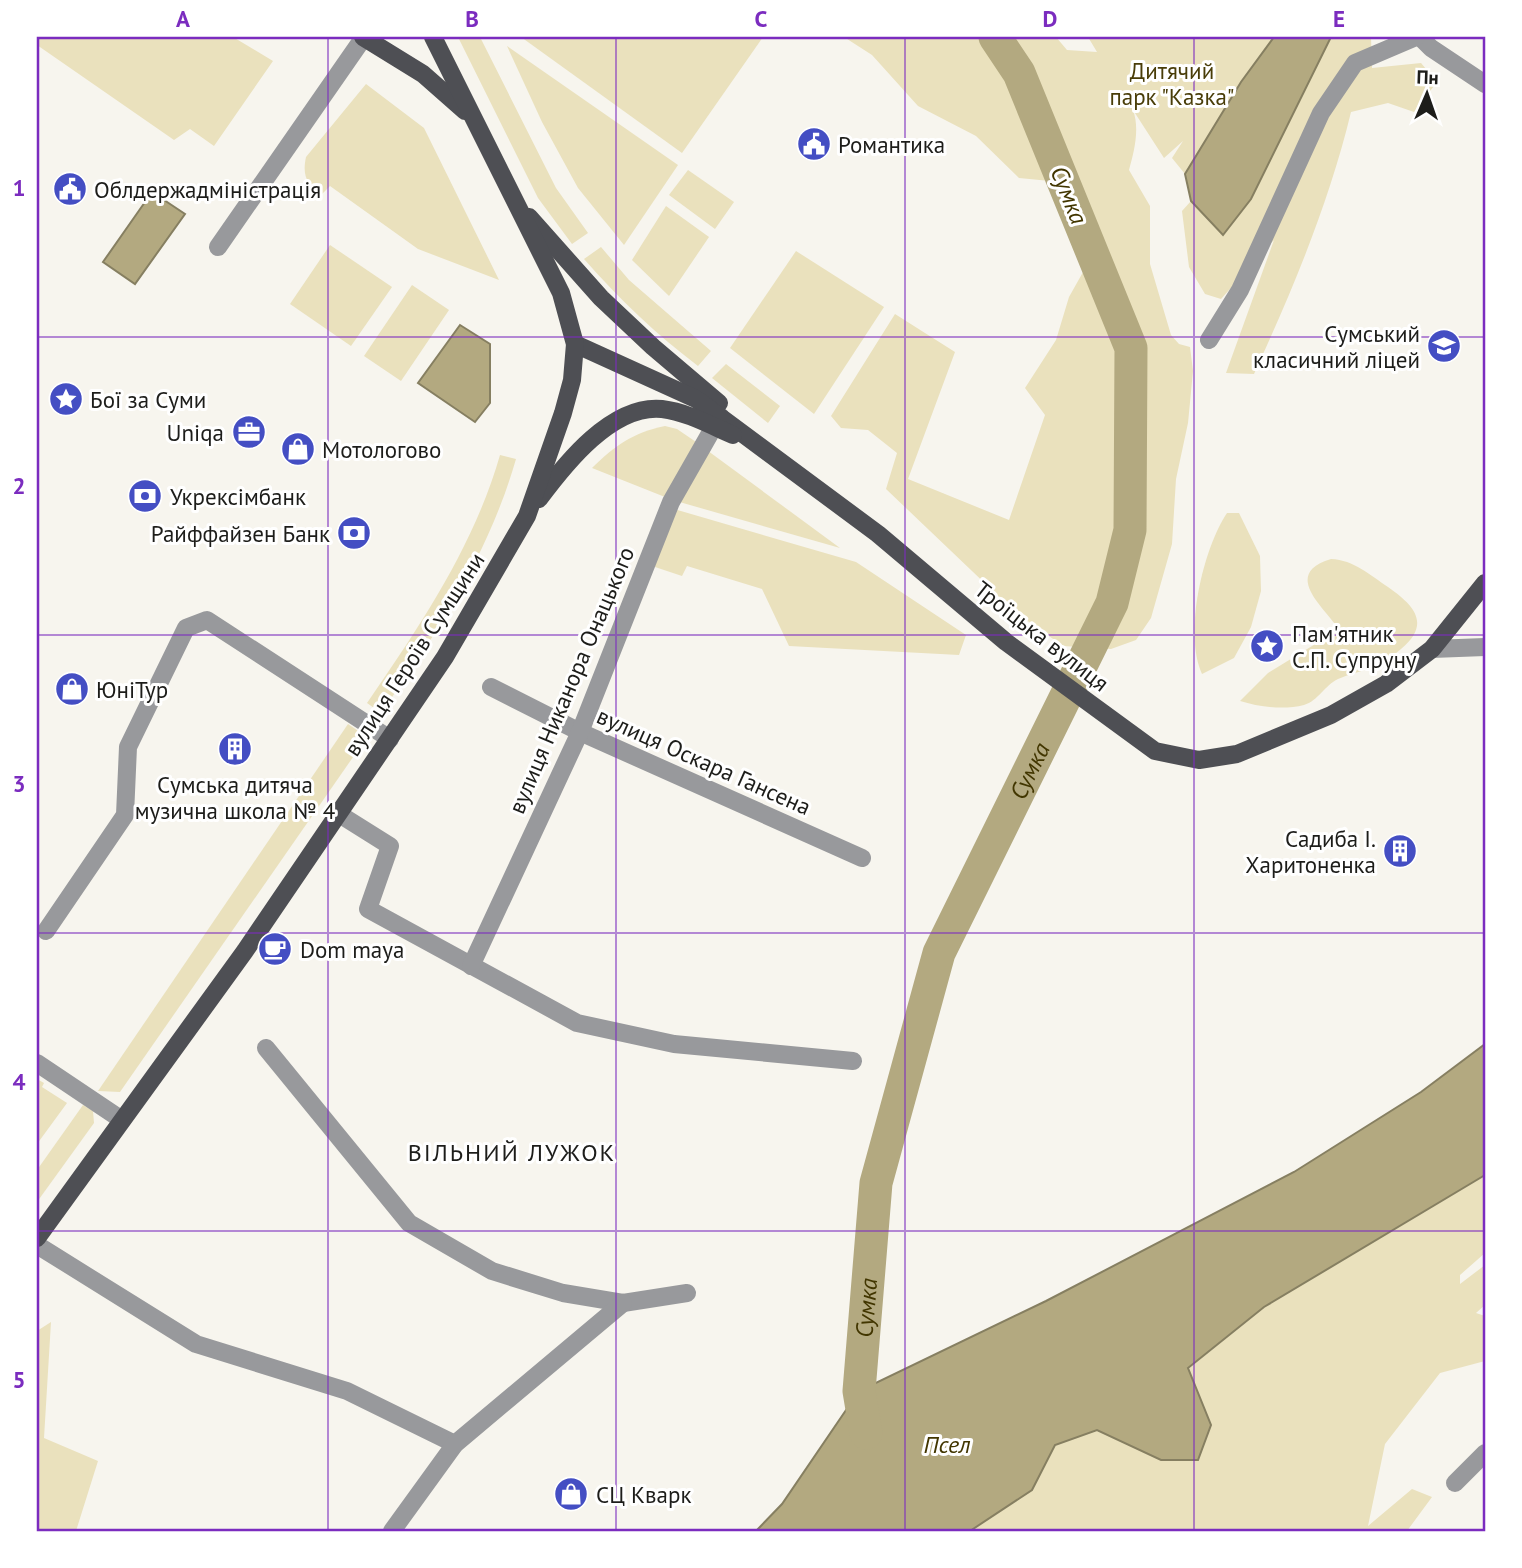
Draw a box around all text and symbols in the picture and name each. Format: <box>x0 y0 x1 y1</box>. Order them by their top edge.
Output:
text: A <box>176 4 190 33</box>
text: B <box>465 4 479 33</box>
text: C <box>755 4 768 33</box>
text: D <box>1043 4 1057 33</box>
text: E <box>1333 4 1345 33</box>
park label: Дитячий парк "Казка" <box>1109 56 1235 111</box>
north arrow <box>1392 60 1462 130</box>
text: Пн <box>1416 65 1439 89</box>
public building icon: Романтика <box>795 125 833 163</box>
place label: Романтика <box>838 130 945 159</box>
water label: Сумка <box>1043 162 1095 229</box>
public building icon: Облдержадміністрація <box>51 170 89 208</box>
text: 1 <box>12 173 26 202</box>
place label: Облдержадміністрація <box>94 175 321 204</box>
place label: Сумський класичний ліцей <box>1253 319 1420 374</box>
school or university icon: Сумський класичний ліцей <box>1425 327 1463 365</box>
place icon: Бої за Суми <box>47 380 85 418</box>
place label: Бої за Суми <box>90 385 206 414</box>
office icon: Uniqa <box>230 413 268 451</box>
place label: Uniqa <box>167 418 224 447</box>
shop icon: Мотологово <box>279 430 317 468</box>
place label: Мотологово <box>322 435 441 464</box>
text: 2 <box>12 471 26 500</box>
bank icon: Укрексімбанк <box>126 477 164 515</box>
place label: Укрексімбанк <box>170 482 306 511</box>
bank icon: Райффайзен Банк <box>335 514 373 552</box>
place label: Райффайзен Банк <box>151 519 330 548</box>
street label: вулиця Никанора Онацького <box>502 542 640 818</box>
street label: вулиця Героїв Сумщини <box>337 547 491 761</box>
street label: Троїцька вулиця <box>969 574 1115 698</box>
place label: Пам'ятник С.П. Супруну <box>1292 619 1417 674</box>
place icon: Пам'ятник С.П. Супруну <box>1248 627 1286 665</box>
shop icon: ЮніТур <box>53 670 91 708</box>
place label: ЮніТур <box>96 675 168 704</box>
street label: вулиця Оскара Гансена <box>593 701 815 821</box>
building icon: Сумська дитяча музична школа № 4 <box>216 730 254 768</box>
water label: Сумка <box>1002 737 1056 804</box>
text: 3 <box>12 769 26 798</box>
place label: Сумська дитяча музична школа № 4 <box>135 770 336 825</box>
place label: Садиба І. Харитоненка <box>1245 824 1376 879</box>
building icon: Садиба І. Харитоненка <box>1381 832 1419 870</box>
cafe icon: Dom maya <box>256 930 294 968</box>
place label: Dom maya <box>300 935 404 964</box>
text: 4 <box>12 1067 26 1096</box>
district label: ВІЛЬНИЙ ЛУЖОК <box>408 1137 616 1168</box>
water label: Сумка <box>848 1277 884 1339</box>
text: 5 <box>12 1365 26 1394</box>
water label: Псел <box>924 1429 971 1460</box>
shop icon: СЦ Кварк <box>552 1475 590 1513</box>
place label: СЦ Кварк <box>596 1480 691 1509</box>

